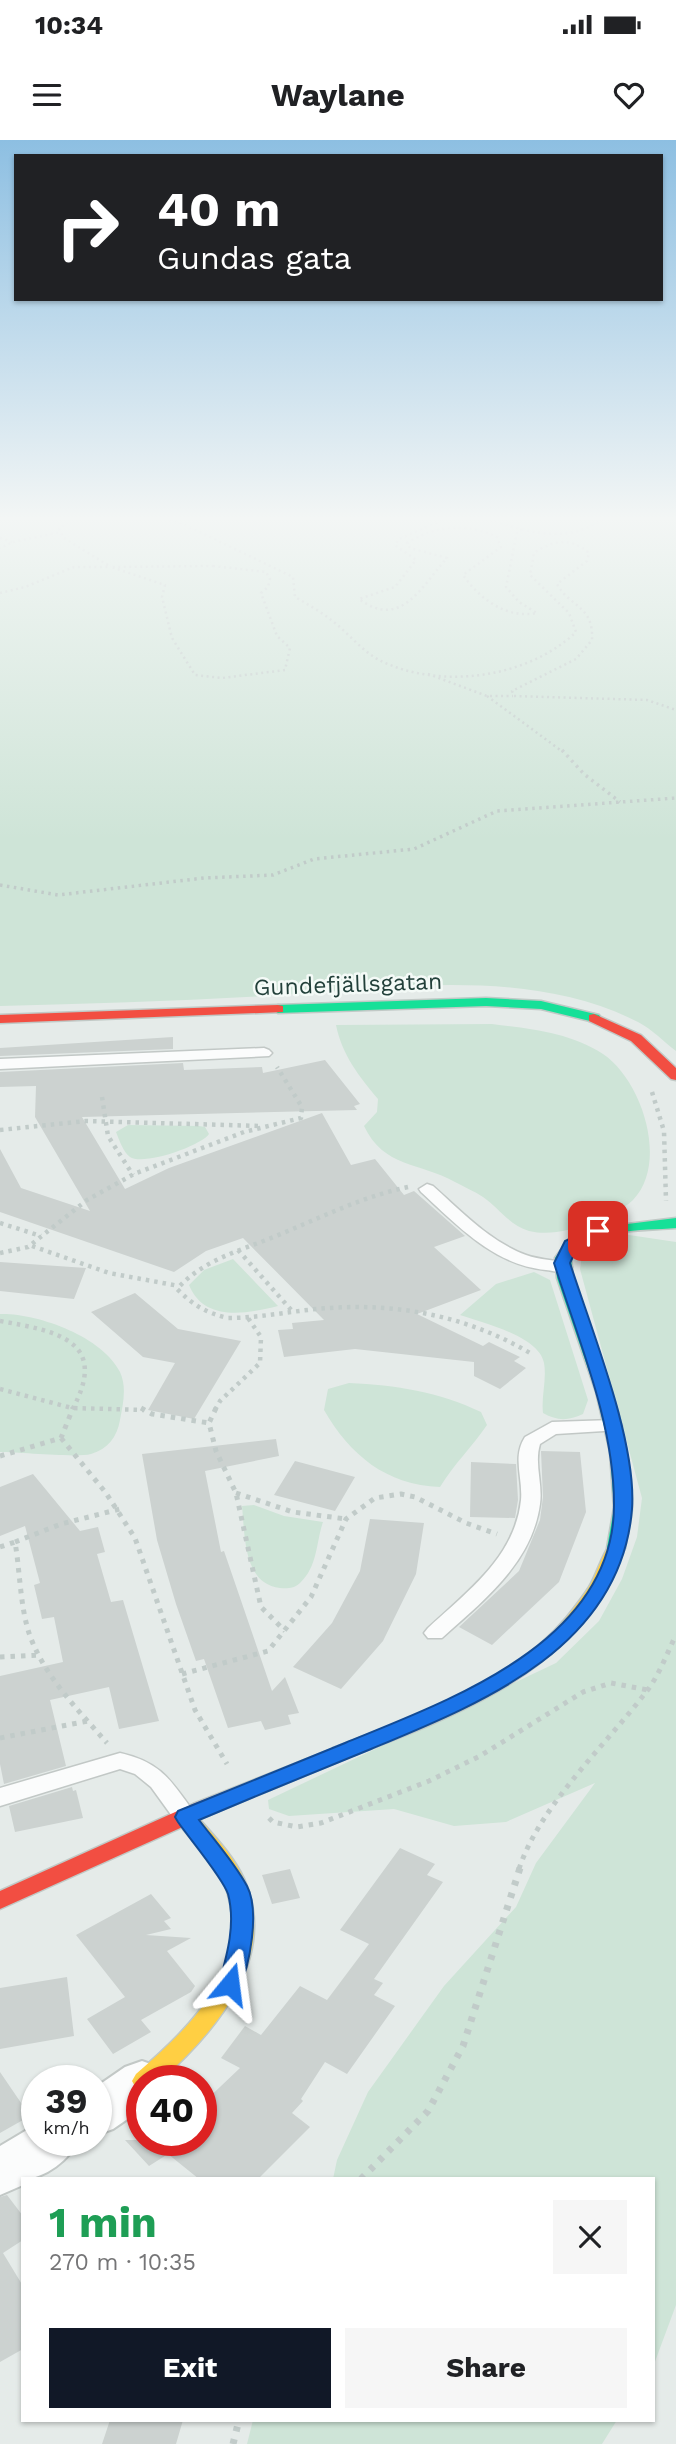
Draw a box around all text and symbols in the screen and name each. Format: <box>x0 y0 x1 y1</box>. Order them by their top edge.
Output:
text: 10:34 <box>35 10 103 40</box>
icon: menu <box>28 76 66 114</box>
text: Waylane <box>271 76 405 114</box>
icon: heart <box>610 76 648 114</box>
text: 40 m <box>157 180 280 238</box>
icon: right <box>42 182 133 273</box>
text: Gundas gata <box>157 239 352 277</box>
street label: Gundefjällsgatan <box>253 968 443 1001</box>
pin <box>568 1201 628 1261</box>
icon: arrive <box>579 1212 617 1250</box>
position arrow <box>193 1947 267 2021</box>
speed limit sign: 40 <box>126 2065 217 2156</box>
text: 39 <box>45 2080 88 2122</box>
text: km/h <box>43 2117 90 2138</box>
text: 1 min <box>49 2198 157 2247</box>
button: close <box>553 2200 627 2274</box>
text: 270 m · 10:35 <box>49 2249 196 2276</box>
button: Exit <box>49 2328 331 2408</box>
button: Share <box>345 2328 627 2408</box>

